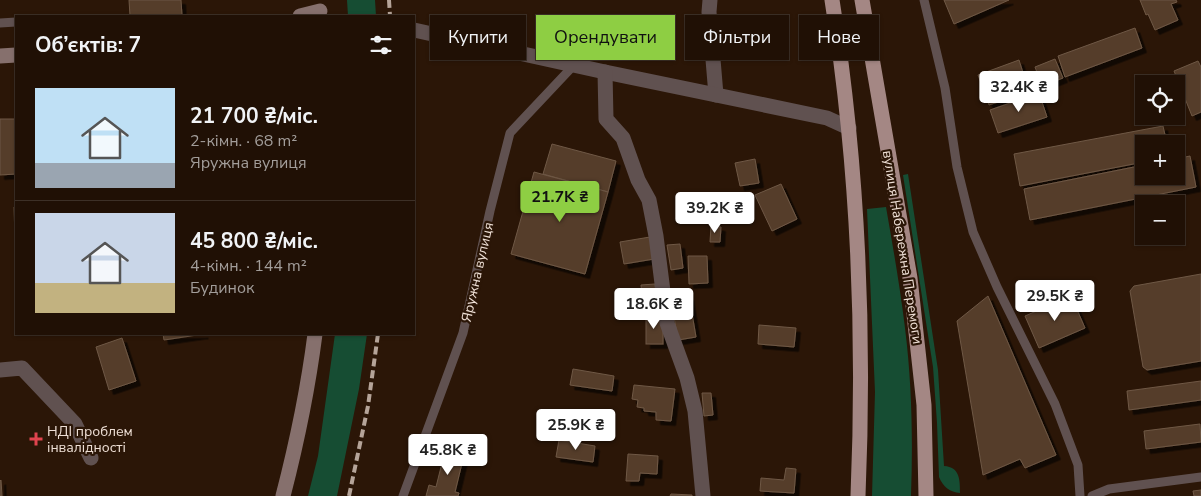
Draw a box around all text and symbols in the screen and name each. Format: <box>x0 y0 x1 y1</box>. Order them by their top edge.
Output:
chip: Купити <box>430 15 526 60</box>
chip: Орендувати <box>536 15 675 60</box>
chip: Фільтри <box>685 15 789 60</box>
chip: Нове <box>799 15 879 60</box>
text: Об’єктів: 7 <box>35 31 141 59</box>
icon: filters <box>367 31 395 59</box>
pin: 32.4K ₴ <box>973 70 1065 113</box>
map controls <box>1135 75 1185 245</box>
button: locate <box>1135 75 1185 125</box>
text: 32.4K ₴ <box>990 76 1048 98</box>
text: 21 700 ₴/міс. <box>190 102 318 130</box>
icon: home <box>75 108 135 168</box>
text: 2-кімн. · 68 m² <box>190 130 297 152</box>
button: + <box>1135 135 1185 185</box>
street label: вулиця Набережна Перемоги <box>878 149 927 345</box>
text: Яружна вулиця <box>190 152 307 174</box>
pin: 21.7K ₴ <box>514 180 606 223</box>
text: 21.7K ₴ <box>531 186 589 208</box>
pin: 39.2K ₴ <box>669 192 761 234</box>
button: − <box>1135 195 1185 245</box>
text: 39.2K ₴ <box>686 197 744 219</box>
street label: Яружна вулиця <box>457 220 498 324</box>
text: 45 800 ₴/міс. <box>190 227 318 255</box>
icon: home <box>75 233 135 293</box>
text: 4-кімн. · 144 m² <box>190 255 307 277</box>
text: Будинок <box>190 277 254 299</box>
pin: 29.5K ₴ <box>1009 280 1101 322</box>
text: 29.5K ₴ <box>1026 285 1084 307</box>
pin: 18.6K ₴ <box>608 288 700 330</box>
text: 18.6K ₴ <box>625 293 683 315</box>
pin: 25.9K ₴ <box>530 408 622 451</box>
text: 25.9K ₴ <box>547 414 605 436</box>
place label: НДІ проблем інвалідності <box>47 422 133 457</box>
marker: НДІ проблем інвалідності <box>29 432 43 446</box>
pin: 45.8K ₴ <box>402 434 494 476</box>
text: 45.8K ₴ <box>419 439 477 461</box>

